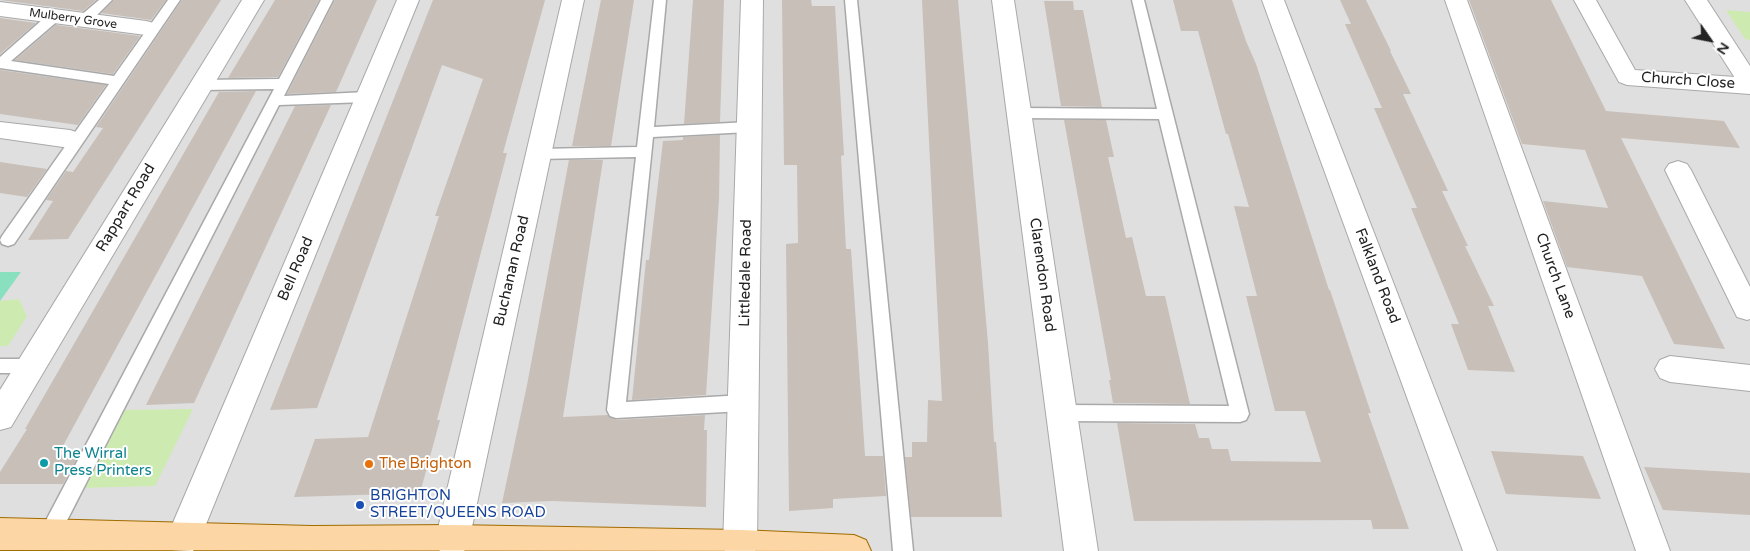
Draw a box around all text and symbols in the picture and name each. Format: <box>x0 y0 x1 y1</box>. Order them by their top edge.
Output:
street label: Mulberry Grove <box>28 6 118 32</box>
north arrow <box>1685 15 1735 65</box>
text: N <box>1713 39 1733 58</box>
street label: Church Close <box>1640 69 1736 93</box>
street label: Rappart Road <box>93 161 159 255</box>
street label: Buchanan Road <box>490 214 534 328</box>
street label: Clarendon Road <box>1025 217 1059 333</box>
street label: Littledale Road <box>736 219 756 327</box>
street label: Falkland Road <box>1351 226 1403 326</box>
street label: Church Lane <box>1531 231 1579 321</box>
street label: Bell Road <box>274 234 318 304</box>
place label: The Wirral Press Printers <box>54 445 152 480</box>
place label: The Brighton <box>379 455 472 473</box>
marker: The Wirral Press Printers <box>38 457 50 469</box>
marker: The Brighton <box>363 458 375 470</box>
place label: BRIGHTON STREET/QUEENS ROAD <box>370 487 546 522</box>
marker: BRIGHTON STREET/QUEENS ROAD <box>354 499 366 511</box>

